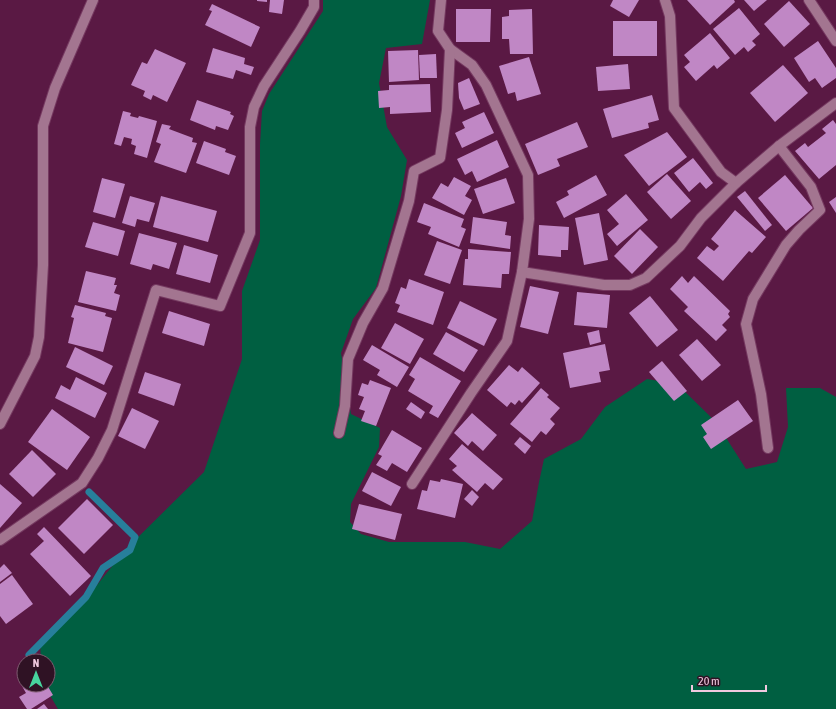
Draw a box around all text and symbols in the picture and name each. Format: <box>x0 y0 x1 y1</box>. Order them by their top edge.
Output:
north arrow <box>16 653 56 693</box>
text: N <box>33 657 39 669</box>
scale bar <box>692 667 766 693</box>
text: 20 m <box>698 674 720 688</box>

